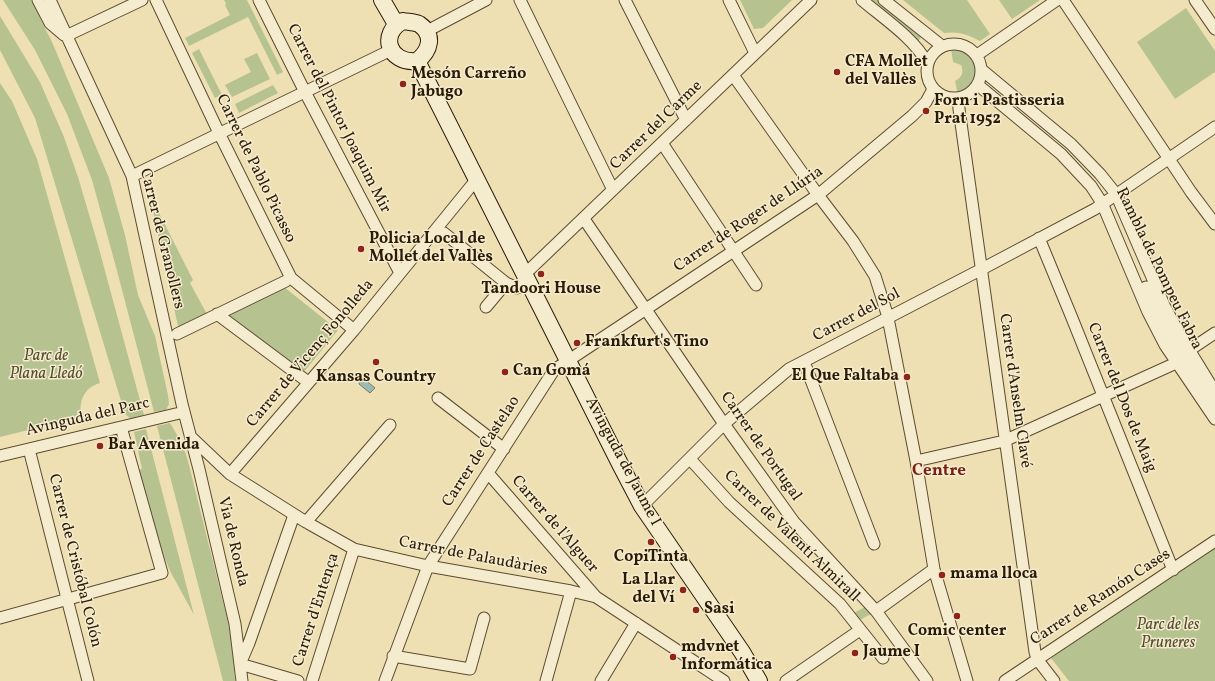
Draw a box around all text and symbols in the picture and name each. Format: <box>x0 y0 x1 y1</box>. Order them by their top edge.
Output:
street label: Carrer del Pintor Joaquim Mir <box>282 21 394 217</box>
place label: CFA Mollet del Vallès <box>845 53 928 91</box>
place label: Mesón Carreño Jabugo <box>411 65 526 103</box>
marker: CFA Mollet del Vallès <box>832 67 842 77</box>
street label: Carrer del Carme <box>607 77 707 175</box>
marker: Mesón Carreño Jabugo <box>398 79 408 89</box>
street label: Carrer de Pablo Picasso <box>211 92 299 246</box>
place label: Forn i Pastisseria Prat 1952 <box>934 92 1065 130</box>
marker: Forn i Pastisseria Prat 1952 <box>921 106 931 116</box>
street label: Carrer de Roger de Llúria <box>671 163 827 277</box>
street label: Carrer de Granollers <box>134 167 188 311</box>
street label: Rambla de Pompeu Fabra <box>1110 185 1206 353</box>
place label: Policia Local de Mollet del Vallès <box>369 230 493 268</box>
marker: Policia Local de Mollet del Vallès <box>356 244 366 254</box>
marker: Tandoori House <box>536 269 546 279</box>
street label: Carrer de Vicenç Fonolleda <box>243 276 379 432</box>
place label: Tandoori House <box>481 280 601 300</box>
street label: Carrer del Sol <box>810 285 904 347</box>
street label: Carrer d'Anselm Clavé <box>994 312 1034 470</box>
street label: Carrer del Dos de Maig <box>1082 320 1160 476</box>
place label: Frankfurt's Tino <box>585 333 709 353</box>
marker: Frankfurt's Tino <box>572 338 582 348</box>
park label: Parc de Plana Lledó <box>10 347 82 385</box>
marker: Kansas Country <box>371 357 381 367</box>
place label: Can Gomá <box>513 362 590 382</box>
marker: Can Gomá <box>500 367 510 377</box>
place label: El Que Faltaba <box>791 367 899 387</box>
place label: Kansas Country <box>316 368 436 388</box>
marker: El Que Faltaba <box>902 372 912 382</box>
street label: Carrer de Portugal <box>715 389 805 505</box>
street label: Carrer de Castelao <box>439 393 525 511</box>
street label: Avinguda del Parc <box>24 394 152 442</box>
street label: Avinguda de Jaume I <box>580 394 664 530</box>
place label: Bar Avenida <box>108 436 200 456</box>
marker: Bar Avenida <box>95 441 105 451</box>
district label: Centre <box>912 462 966 482</box>
street label: Carrer de Valentí Almirall <box>719 467 863 607</box>
street label: Carrer de Cristóbal Colón <box>43 472 105 650</box>
street label: Carrer de l'Alguer <box>506 472 602 578</box>
street label: Via de Ronda <box>212 495 252 589</box>
street label: Carrer de Palaudàries <box>397 533 549 581</box>
marker: CopiTinta <box>646 537 656 547</box>
street label: Carrer de Ramón Cases <box>1027 546 1175 650</box>
place label: CopiTinta <box>614 548 688 568</box>
street label: Carrer d'Entença <box>290 551 344 669</box>
place label: mama lloca <box>950 565 1038 585</box>
marker: mama lloca <box>937 570 947 580</box>
place label: La Llar del Ví <box>622 571 675 609</box>
marker: La Llar del Ví <box>678 585 688 595</box>
place label: Sasi <box>704 600 735 620</box>
marker: Sasi <box>691 605 701 615</box>
marker: Comic center <box>952 611 962 621</box>
park label: Parc de les Pruneres <box>1136 616 1200 654</box>
place label: Comic center <box>908 622 1006 642</box>
place label: mdvnet Informática <box>681 638 772 676</box>
place label: Jaume I <box>863 643 920 663</box>
marker: Jaume I <box>850 648 860 658</box>
marker: mdvnet Informática <box>668 652 678 662</box>

